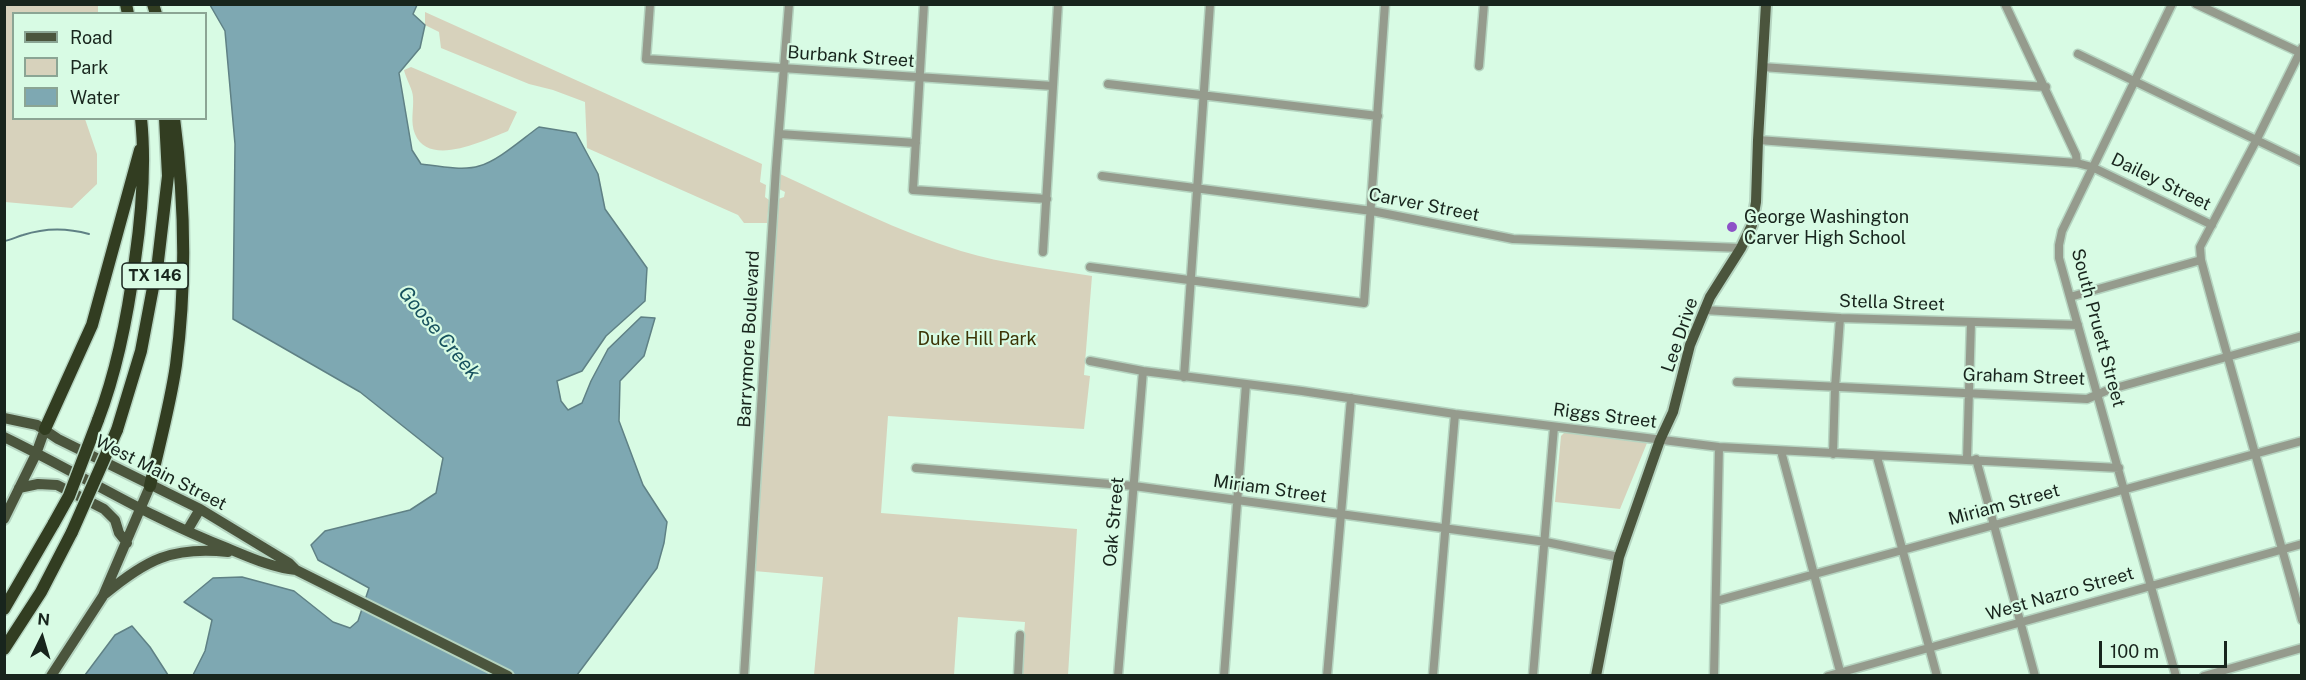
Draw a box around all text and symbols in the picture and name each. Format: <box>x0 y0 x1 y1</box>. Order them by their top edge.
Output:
legend <box>12 12 207 120</box>
text: Road <box>70 27 113 48</box>
street label: Burbank Street <box>787 42 915 72</box>
text: Park <box>70 57 108 78</box>
text: Water <box>70 87 120 108</box>
street label: Dailey Street <box>2107 148 2215 216</box>
street label: Carver Street <box>1367 184 1481 226</box>
place label: George Washington Carver High School <box>1744 206 1909 248</box>
marker: George Washington Carver High School <box>1725 220 1739 234</box>
street label: South Pruett Street <box>2066 246 2130 410</box>
street label: Barrymore Boulevard <box>734 250 764 428</box>
road number: TX 146 <box>122 263 188 289</box>
water label: Goose Creek <box>393 281 485 385</box>
street label: Stella Street <box>1839 290 1945 316</box>
street label: Lee Drive <box>1657 295 1703 375</box>
park label: Duke Hill Park <box>917 328 1037 350</box>
street label: Graham Street <box>1962 364 2086 390</box>
street label: Riggs Street <box>1552 399 1658 433</box>
street label: West Main Street <box>92 431 230 515</box>
street label: Miriam Street <box>1212 470 1328 508</box>
street label: Oak Street <box>1099 476 1129 568</box>
street label: Miriam Street <box>1946 480 2062 530</box>
street label: West Nazro Street <box>1984 563 2136 625</box>
north arrow <box>12 608 72 668</box>
text: N <box>37 610 51 630</box>
scale bar <box>2102 629 2230 667</box>
text: 100 m <box>2110 641 2159 662</box>

